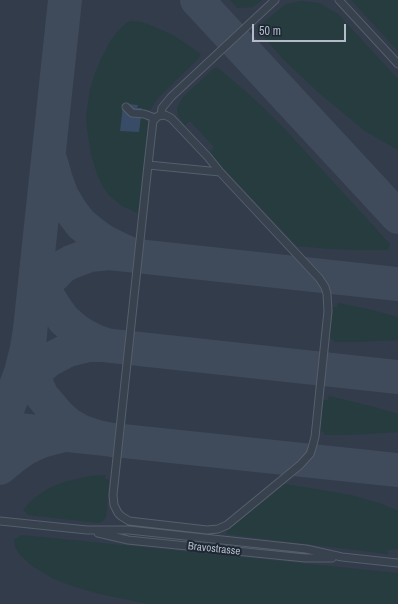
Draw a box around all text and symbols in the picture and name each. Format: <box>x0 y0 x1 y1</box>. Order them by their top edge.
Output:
scale bar <box>254 16 348 42</box>
text: 50 m <box>259 23 281 39</box>
street label: Bravostrasse <box>187 540 241 558</box>

